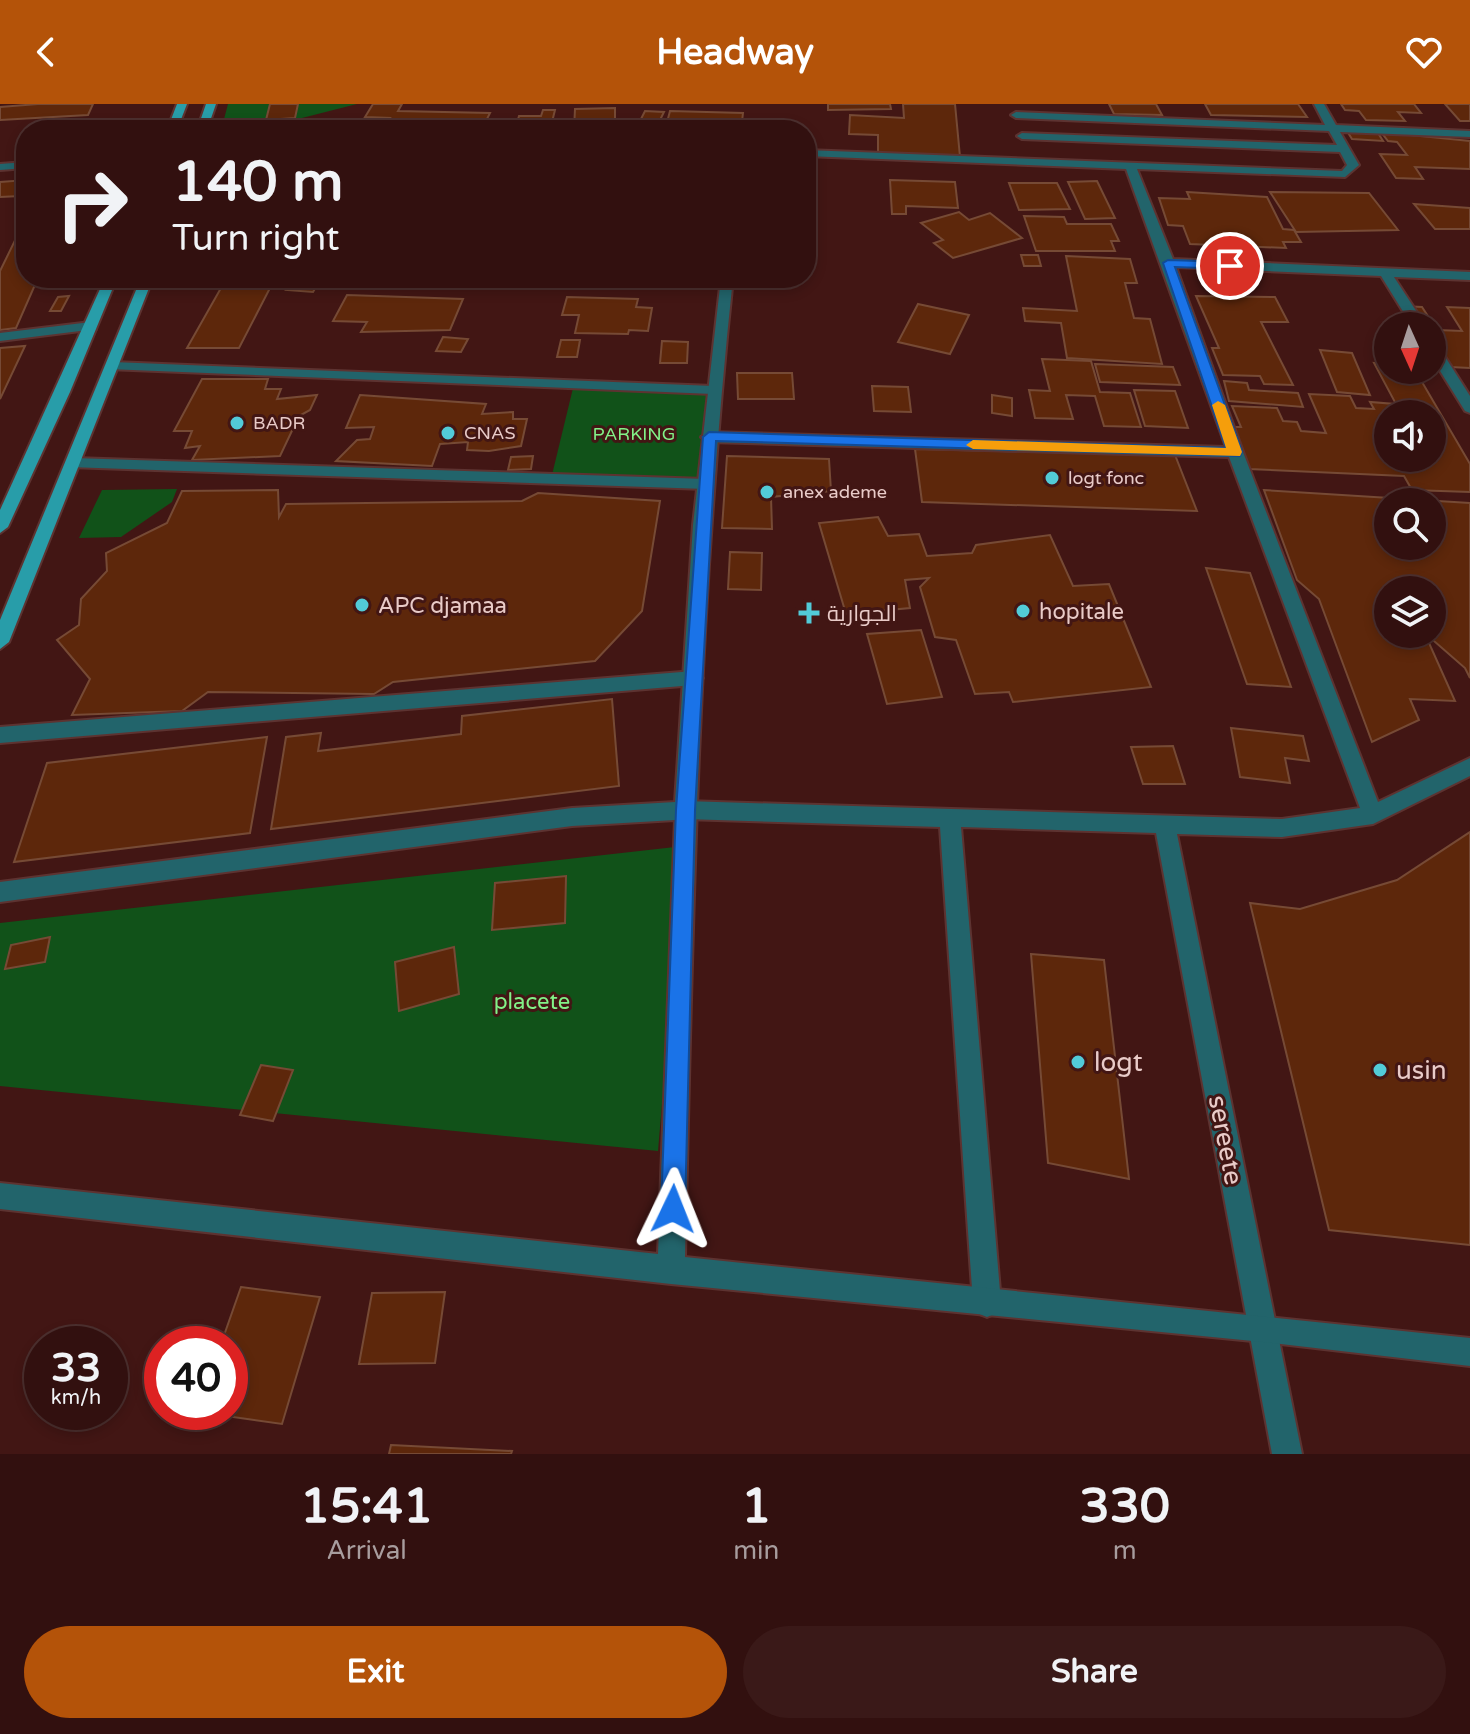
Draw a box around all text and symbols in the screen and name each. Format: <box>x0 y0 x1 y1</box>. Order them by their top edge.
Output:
icon: back <box>24 30 68 74</box>
icon: heart <box>1402 30 1446 74</box>
text: Headway <box>656 31 814 74</box>
text: 140 m <box>172 149 343 216</box>
icon: right <box>40 152 144 256</box>
text: Turn right <box>172 217 339 260</box>
pin <box>1196 232 1264 300</box>
icon: arrive <box>1208 244 1252 288</box>
north arrow <box>1374 312 1446 384</box>
map controls <box>1374 312 1446 648</box>
button: sound <box>1374 400 1446 472</box>
place label: BADR <box>253 412 305 434</box>
marker: BADR <box>228 414 246 432</box>
place label: CNAS <box>464 422 515 444</box>
park label: PARKING <box>593 423 675 445</box>
marker: CNAS <box>439 424 457 442</box>
place label: logt fonc <box>1068 467 1144 489</box>
marker: logt fonc <box>1043 469 1061 487</box>
place label: anex ademe <box>783 481 887 503</box>
marker: anex ademe <box>758 483 776 501</box>
button: search <box>1374 488 1446 560</box>
button: layers <box>1374 576 1446 648</box>
place label: APC djamaa <box>378 593 507 619</box>
marker: APC djamaa <box>353 596 371 614</box>
place label: hopitale <box>1039 599 1124 625</box>
place label: الجوارية <box>827 601 897 627</box>
marker: الجوارية <box>798 602 820 624</box>
marker: hopitale <box>1014 602 1032 620</box>
park label: placete <box>494 989 570 1015</box>
place label: logt <box>1094 1047 1143 1078</box>
marker: logt <box>1069 1053 1087 1071</box>
place label: usin <box>1396 1055 1447 1086</box>
marker: usin <box>1371 1061 1389 1079</box>
street label: sereete <box>1202 1093 1249 1188</box>
position arrow <box>631 1167 715 1251</box>
speed limit sign: 40 <box>144 1326 248 1430</box>
text: 33 <box>51 1344 101 1392</box>
text: km/h <box>51 1386 101 1410</box>
text: 15:41 <box>300 1478 433 1536</box>
text: 1 <box>741 1478 771 1536</box>
text: 330 <box>1079 1478 1170 1536</box>
text: Arrival <box>326 1535 407 1566</box>
text: min <box>733 1535 779 1566</box>
text: m <box>1113 1535 1137 1566</box>
button: Exit <box>24 1626 727 1718</box>
button: Share <box>743 1626 1446 1718</box>

